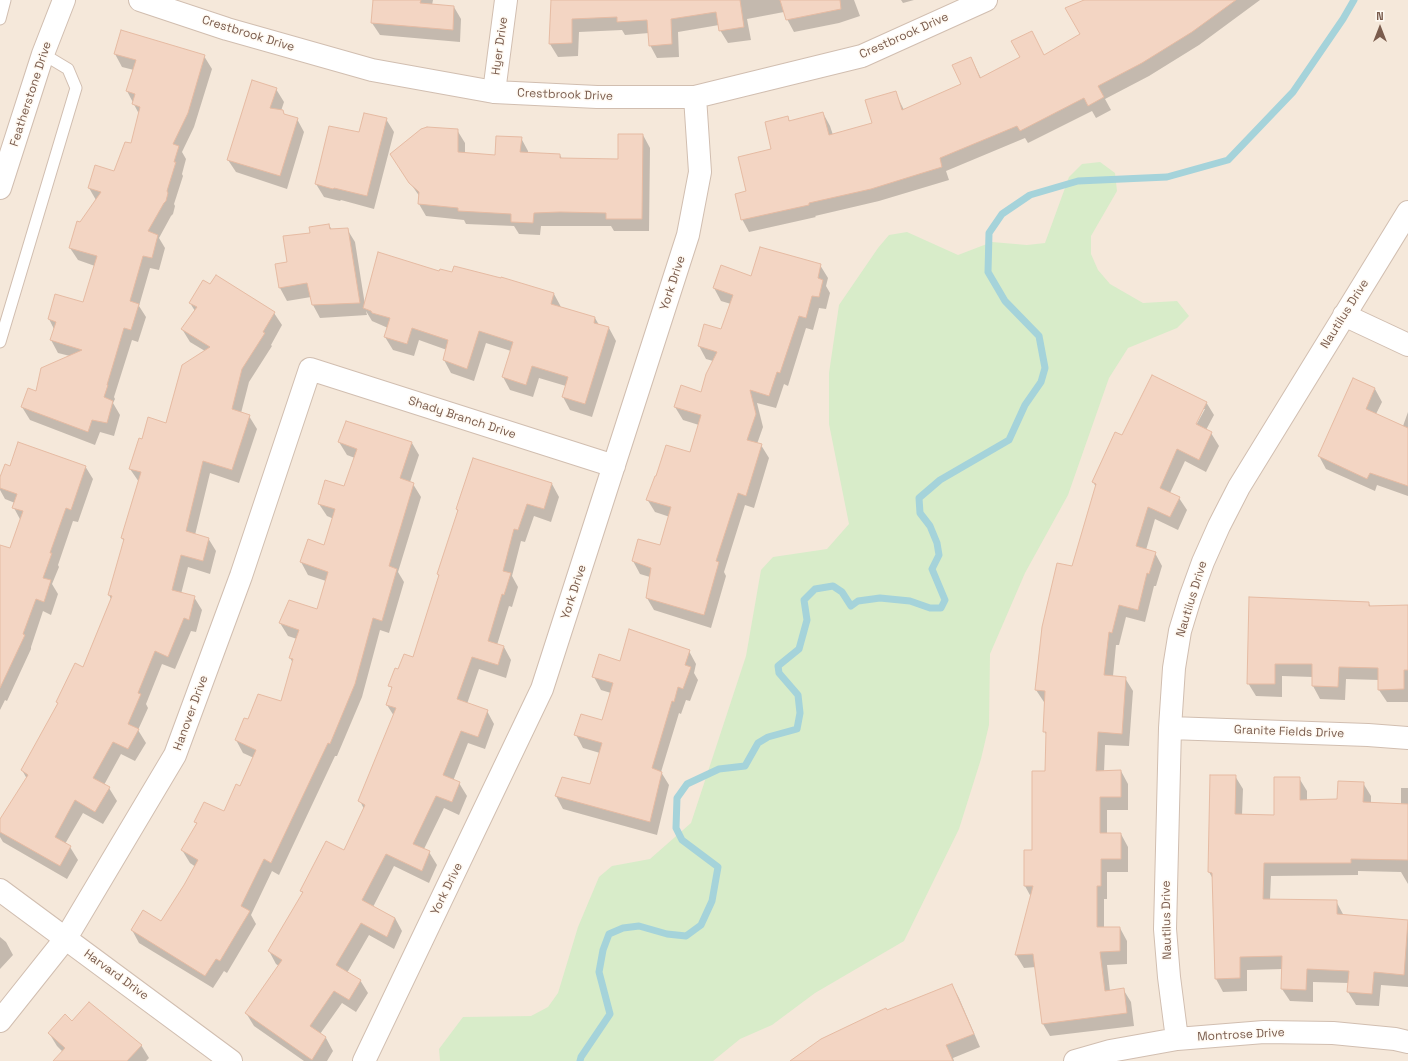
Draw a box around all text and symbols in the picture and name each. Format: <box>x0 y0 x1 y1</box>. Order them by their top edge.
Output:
north arrow <box>1360 8 1400 48</box>
text: N <box>1376 9 1384 23</box>
street label: Crestbrook Drive <box>857 10 951 62</box>
street label: Crestbrook Drive <box>200 13 296 55</box>
street label: Hyer Drive <box>489 16 511 76</box>
street label: Featherstone Drive <box>7 40 55 148</box>
street label: Crestbrook Drive <box>517 86 613 104</box>
street label: York Drive <box>657 254 689 312</box>
street label: Nautilus Drive <box>1318 277 1372 351</box>
street label: Shady Branch Drive <box>406 394 518 442</box>
street label: Nautilus Drive <box>1174 559 1210 639</box>
street label: York Drive <box>558 563 590 621</box>
street label: Hanover Drive <box>171 673 211 753</box>
street label: Granite Fields Drive <box>1234 723 1344 741</box>
street label: York Drive <box>428 860 466 918</box>
street label: Nautilus Drive <box>1159 880 1175 960</box>
street label: Harvard Drive <box>81 947 151 1003</box>
street label: Montrose Drive <box>1197 1026 1285 1044</box>

